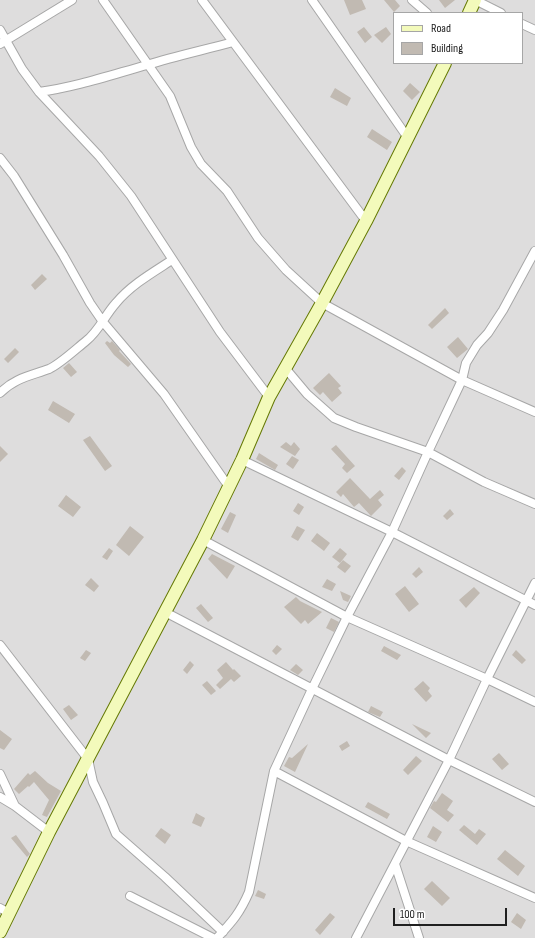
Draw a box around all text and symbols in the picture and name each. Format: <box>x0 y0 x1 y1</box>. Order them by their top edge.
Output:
legend <box>393 12 523 64</box>
text: Road <box>431 21 451 36</box>
text: Building <box>431 41 463 56</box>
scale bar <box>395 900 509 926</box>
text: 100 m <box>400 907 425 922</box>

